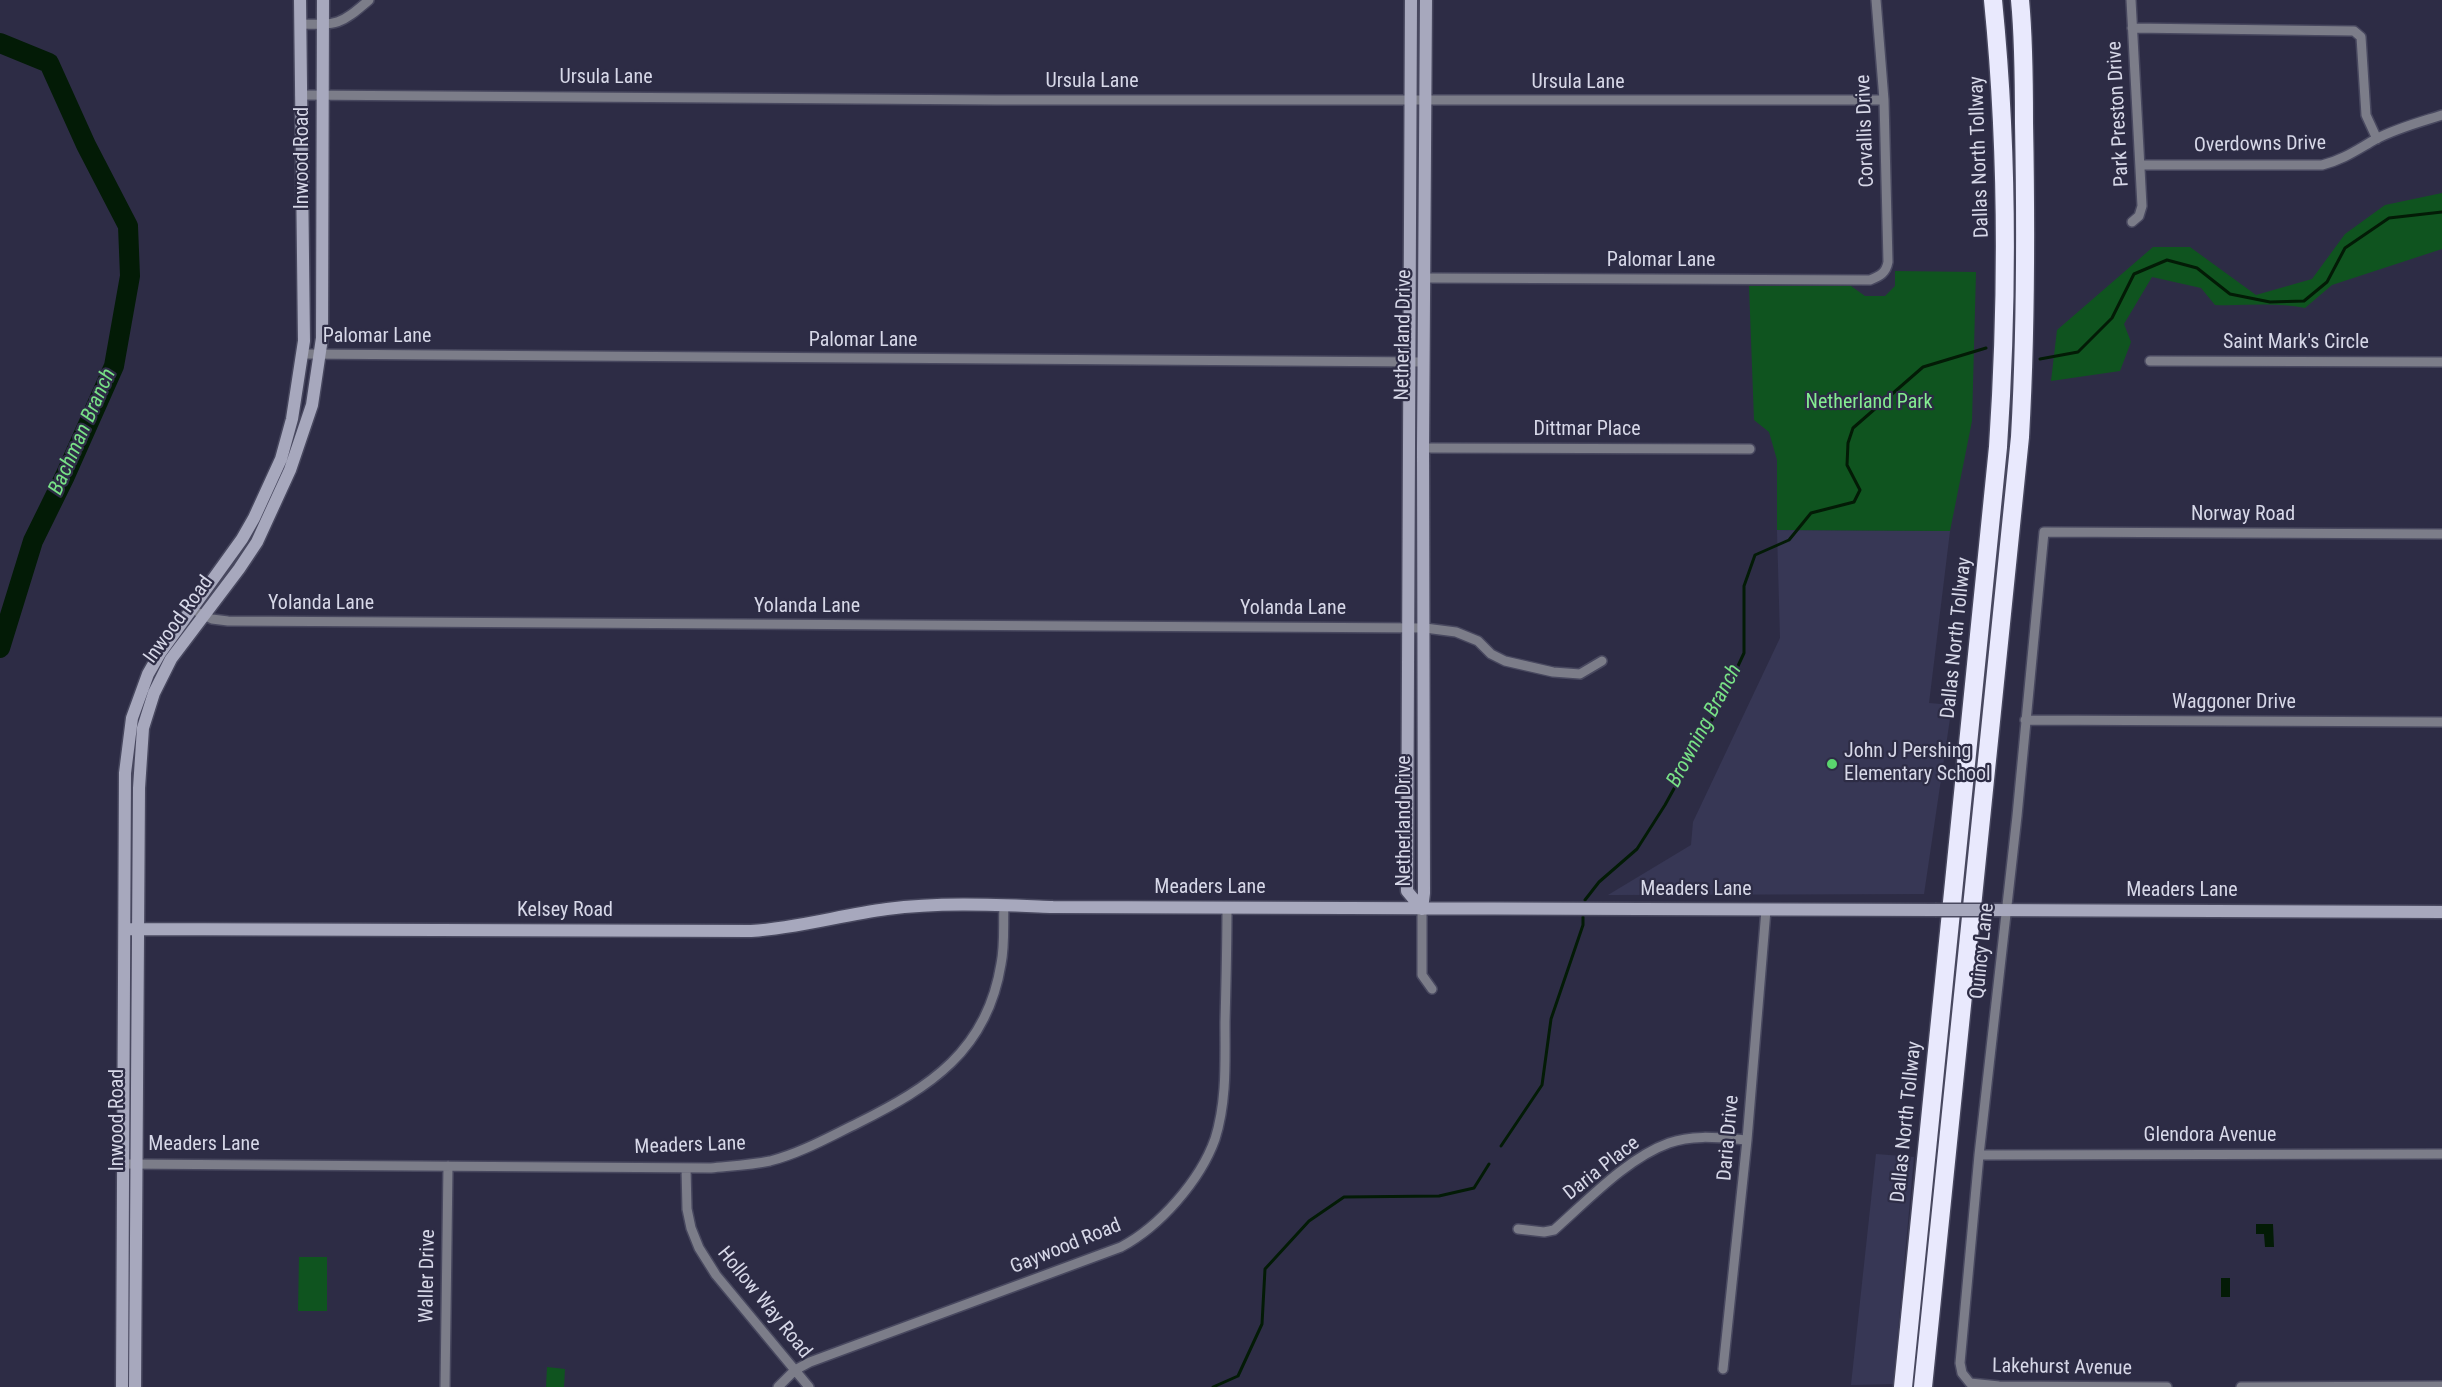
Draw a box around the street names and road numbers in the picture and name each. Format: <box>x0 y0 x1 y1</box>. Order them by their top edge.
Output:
street label: Park Preston Drive <box>2103 41 2135 187</box>
street label: Ursula Lane <box>559 66 653 90</box>
street label: Ursula Lane <box>1045 70 1139 94</box>
street label: Ursula Lane <box>1531 71 1625 95</box>
street label: Corvallis Drive <box>1852 74 1880 188</box>
street label: Dallas North Tollway <box>1965 76 1995 238</box>
street label: Inwood Road <box>291 107 315 209</box>
street label: Overdowns Drive <box>2194 132 2326 158</box>
street label: Palomar Lane <box>1607 249 1715 273</box>
street label: Netherland Drive <box>1391 269 1417 401</box>
street label: Palomar Lane <box>323 325 431 349</box>
street label: Palomar Lane <box>809 329 917 353</box>
street label: Saint Mark's Circle <box>2223 331 2369 355</box>
street label: Dittmar Place <box>1533 418 1641 442</box>
street label: Norway Road <box>2191 503 2295 527</box>
street label: Dallas North Tollway <box>1937 556 1977 720</box>
street label: Inwood Road <box>139 572 219 668</box>
street label: Yolanda Lane <box>268 592 374 616</box>
street label: Yolanda Lane <box>754 595 860 619</box>
street label: Yolanda Lane <box>1240 597 1346 621</box>
street label: Waggoner Drive <box>2172 691 2296 715</box>
street label: Netherland Drive <box>1393 755 1417 887</box>
street label: Meaders Lane <box>1154 876 1266 900</box>
street label: Meaders Lane <box>1640 878 1752 902</box>
street label: Meaders Lane <box>2126 879 2238 903</box>
street label: Kelsey Road <box>517 899 613 923</box>
street label: Quincy Lane <box>1966 902 2000 1000</box>
street label: Dallas North Tollway <box>1887 1040 1927 1204</box>
street label: Inwood Road <box>106 1069 130 1171</box>
street label: Daria Drive <box>1713 1094 1745 1182</box>
street label: Glendora Avenue <box>2144 1124 2276 1148</box>
street label: Meaders Lane <box>634 1132 746 1160</box>
street label: Daria Place <box>1559 1132 1645 1206</box>
street label: Meaders Lane <box>148 1133 260 1157</box>
street label: Gaywood Road <box>1007 1214 1125 1280</box>
street label: Waller Drive <box>415 1229 441 1323</box>
street label: Hollow Way Road <box>712 1242 816 1364</box>
street label: Lakehurst Avenue <box>1992 1355 2132 1381</box>

